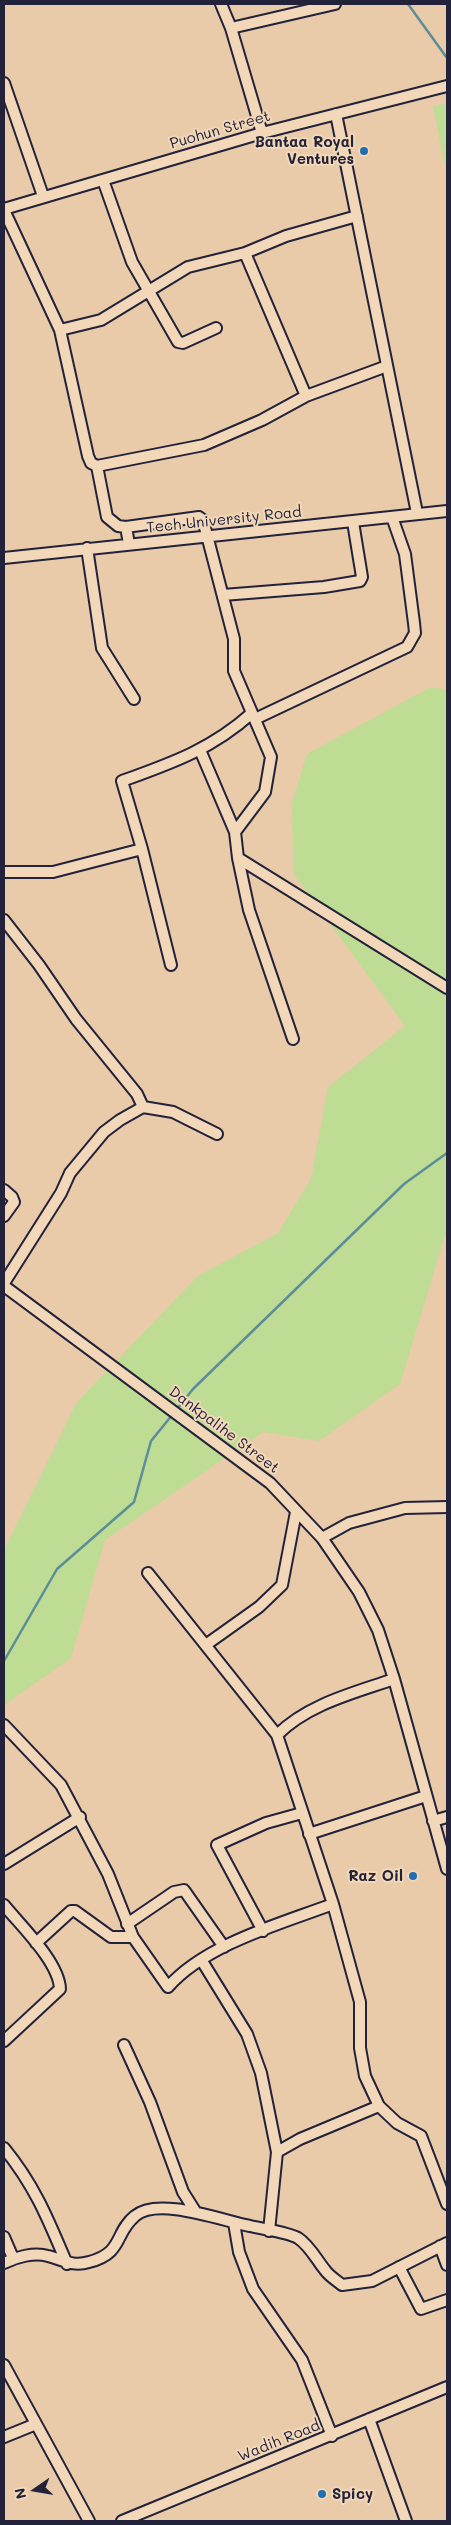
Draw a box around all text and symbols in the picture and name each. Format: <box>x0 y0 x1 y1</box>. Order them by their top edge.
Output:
street label: Puohun Street <box>168 107 272 153</box>
place label: Bantaa Royal Ventures <box>255 133 354 168</box>
marker: Bantaa Royal Ventures <box>358 145 370 157</box>
street label: Tech University Road <box>146 503 302 537</box>
street label: Dankpalihe Street <box>165 1383 283 1477</box>
place label: Raz Oil <box>348 1867 403 1885</box>
marker: Raz Oil <box>407 1870 419 1882</box>
street label: Wadih Road <box>235 2416 323 2466</box>
north arrow <box>10 2465 60 2515</box>
place label: Spicy <box>332 2485 373 2503</box>
text: N <box>9 2486 30 2501</box>
marker: Spicy <box>316 2488 328 2500</box>

